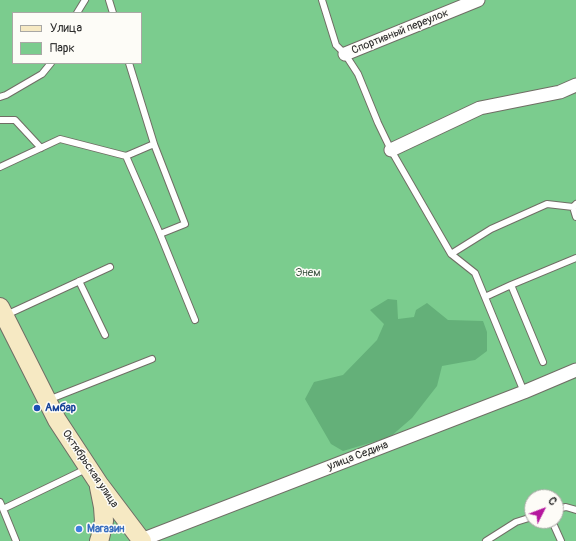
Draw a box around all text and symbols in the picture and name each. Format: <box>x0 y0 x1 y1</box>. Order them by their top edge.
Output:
street label: Спортивный переулок <box>350 7 450 57</box>
legend <box>12 12 142 64</box>
text: Улица <box>50 21 82 36</box>
text: Парк <box>50 41 75 56</box>
park label: Энем <box>296 266 320 280</box>
place label: Амбар <box>45 401 76 415</box>
marker: Амбар <box>32 403 42 413</box>
street label: Октябрьская улица <box>59 427 121 511</box>
street label: улица Седина <box>326 438 390 474</box>
north arrow <box>524 489 564 529</box>
text: С <box>545 494 560 508</box>
place label: Магазин <box>87 522 125 536</box>
marker: Магазин <box>74 524 84 534</box>

